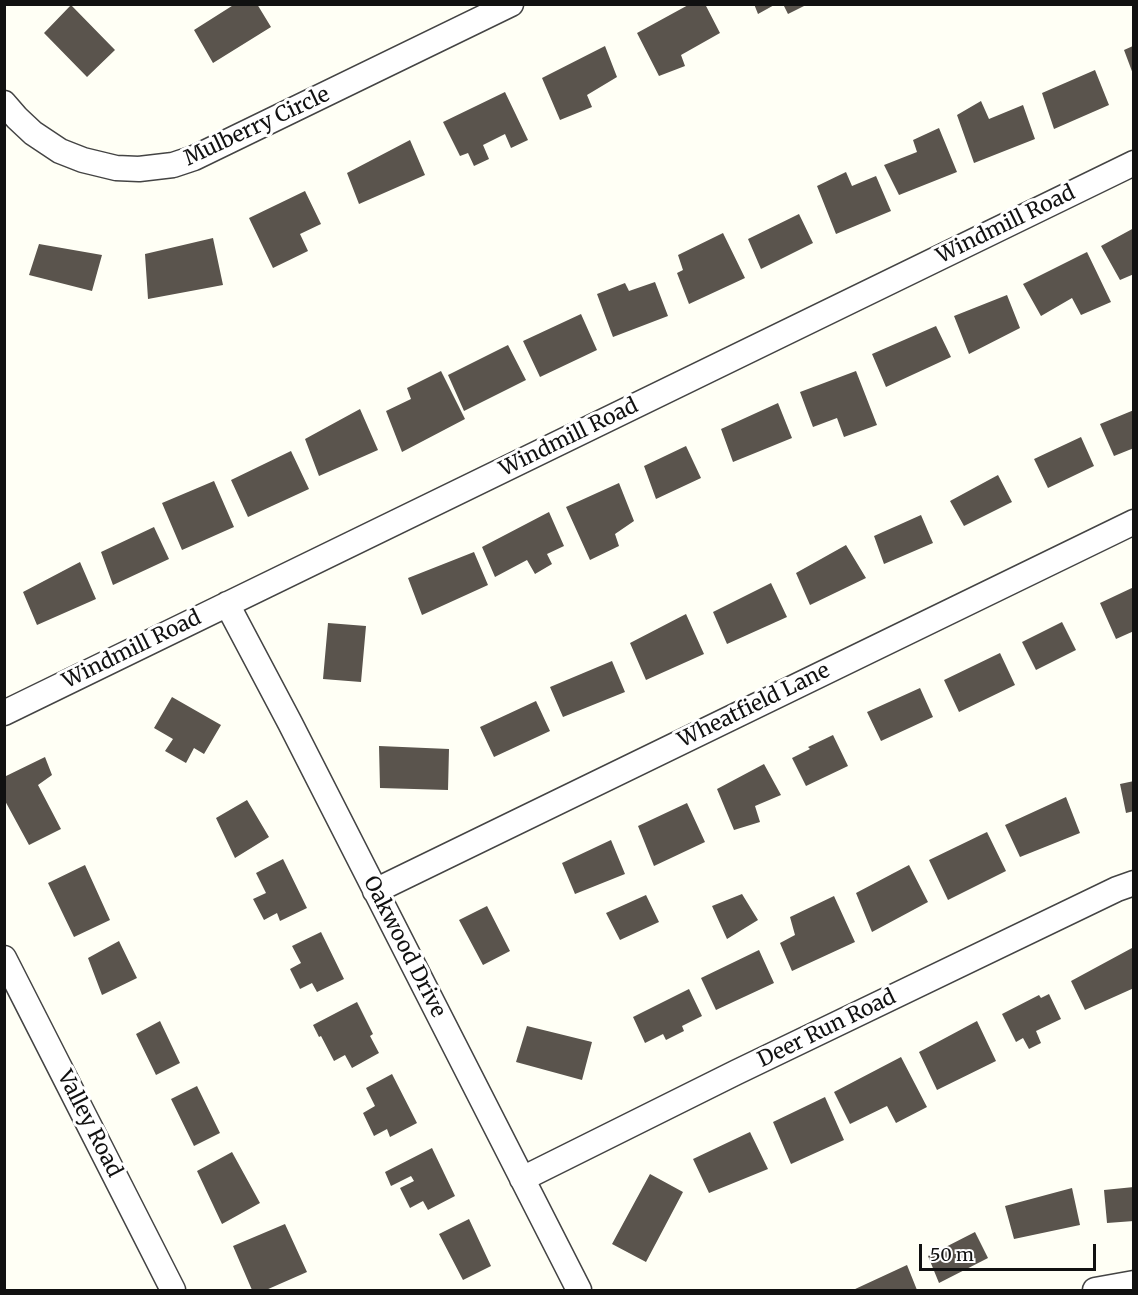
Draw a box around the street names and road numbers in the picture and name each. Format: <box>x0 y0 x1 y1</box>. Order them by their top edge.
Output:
street label: Mulberry Circle <box>180 82 334 172</box>
street label: Windmill Road <box>933 181 1079 269</box>
street label: Windmill Road <box>496 394 642 482</box>
street label: Windmill Road <box>59 606 205 694</box>
street label: Wheatfield Lane <box>674 658 834 754</box>
street label: Oakwood Drive <box>358 872 450 1022</box>
street label: Deer Run Road <box>754 985 900 1073</box>
street label: Valley Road <box>51 1066 127 1182</box>

